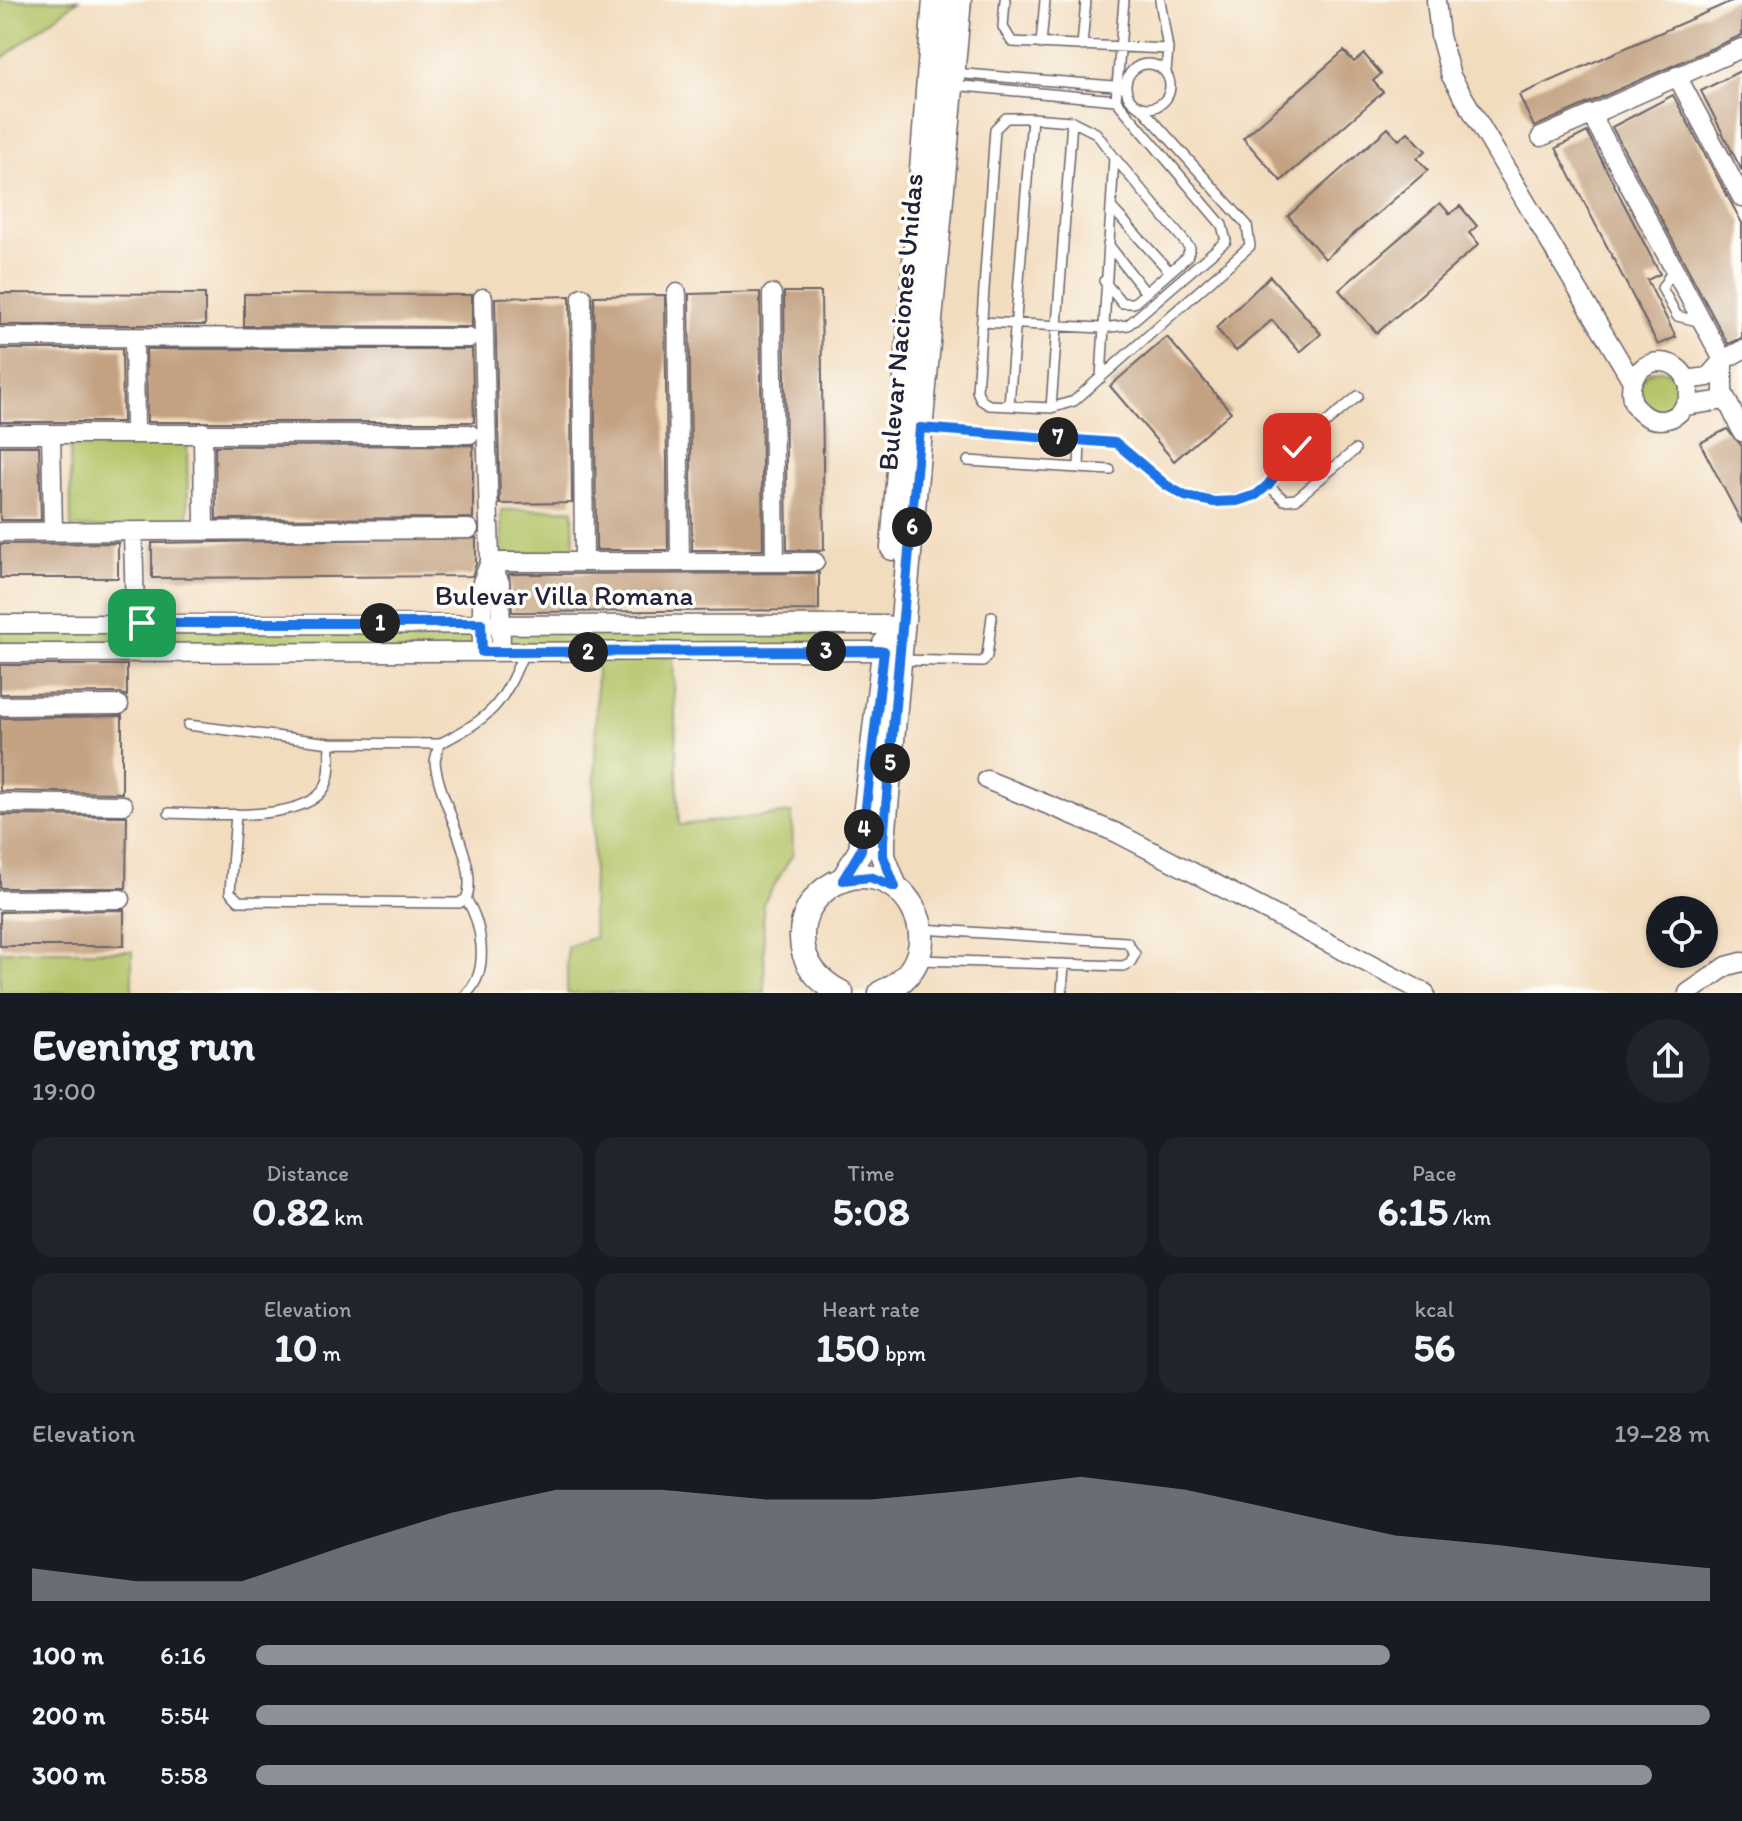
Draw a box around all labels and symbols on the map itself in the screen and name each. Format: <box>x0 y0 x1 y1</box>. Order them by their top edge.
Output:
street label: Bulevar Naciones Unidas <box>870 172 930 472</box>
pin <box>1263 413 1331 481</box>
pin: 7 <box>1038 417 1078 457</box>
pin: 6 <box>892 507 932 547</box>
street label: Bulevar Villa Romana <box>435 578 694 612</box>
pin <box>108 589 176 657</box>
pin: 1 <box>360 603 400 643</box>
pin: 3 <box>806 631 846 671</box>
pin: 2 <box>568 632 608 672</box>
pin: 5 <box>870 743 910 783</box>
pin: 4 <box>844 809 884 849</box>

